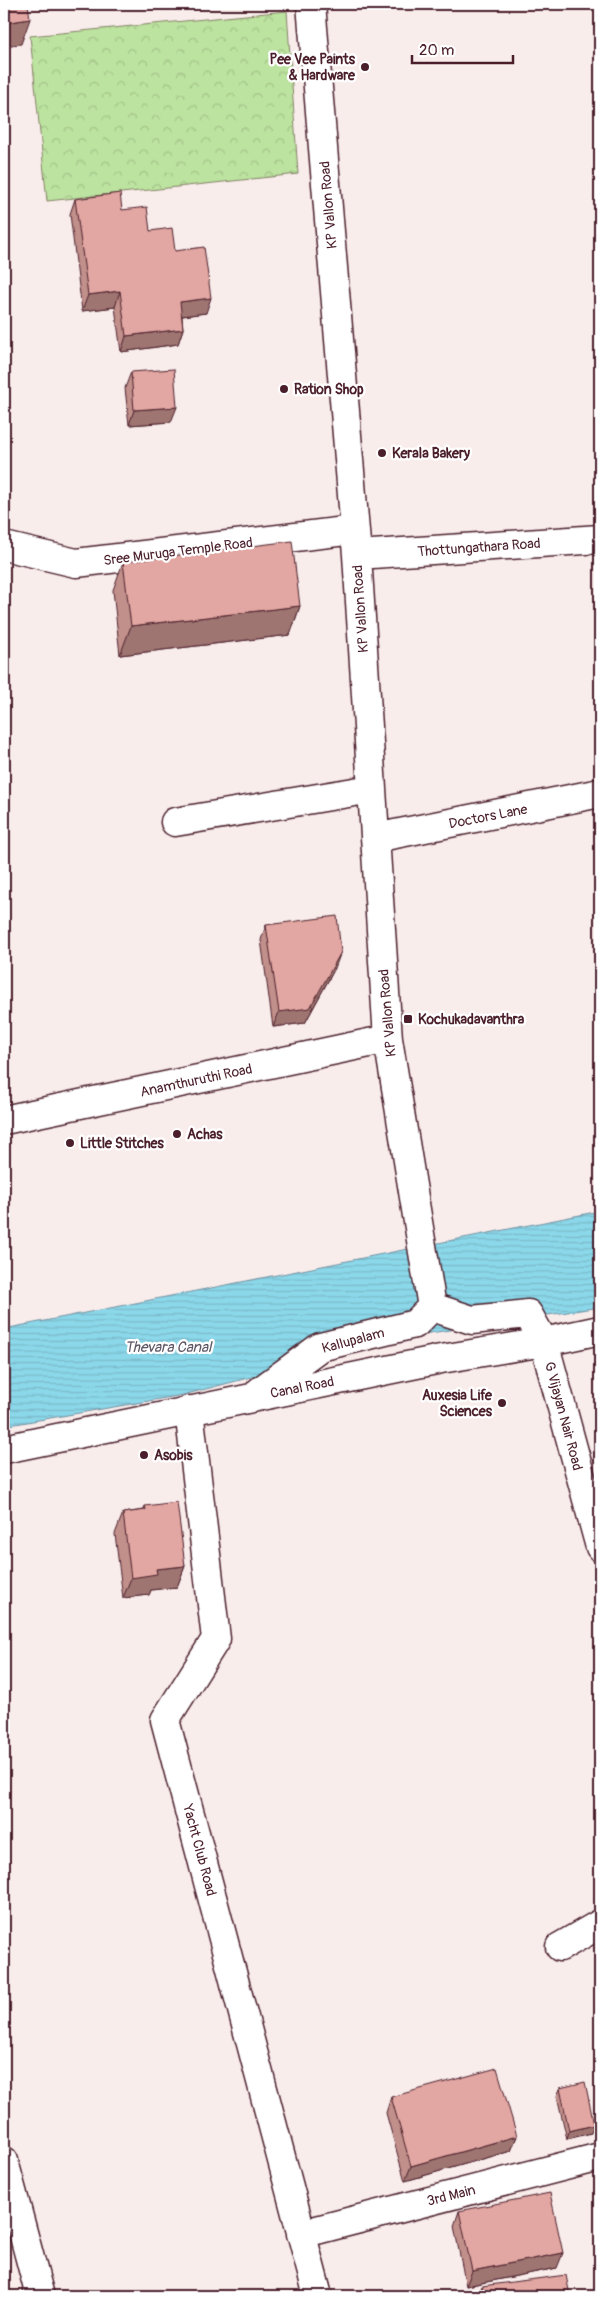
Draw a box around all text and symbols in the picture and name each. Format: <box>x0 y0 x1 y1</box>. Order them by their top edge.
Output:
scale bar <box>412 32 513 64</box>
text: 20 m <box>419 41 454 60</box>
place label: Pee Vee Paints & Hardware <box>269 51 356 84</box>
marker: Pee Vee Paints & Hardware <box>359 61 371 73</box>
street label: KP Vallon Road <box>316 160 341 250</box>
place label: Ration Shop <box>294 381 364 398</box>
marker: Ration Shop <box>278 383 290 395</box>
place label: Kerala Bakery <box>392 445 470 462</box>
marker: Kerala Bakery <box>376 447 388 459</box>
street label: Sree Muruga Temple Road <box>102 534 254 569</box>
street label: Thottungathara Road <box>417 535 541 560</box>
street label: KP Vallon Road <box>349 564 372 654</box>
street label: Doctors Lane <box>447 801 529 832</box>
street label: KP Vallon Road <box>375 968 400 1058</box>
place label: Kochukadavanthra <box>418 1011 525 1028</box>
marker: Kochukadavanthra <box>402 1013 414 1025</box>
street label: Anamthuruthi Road <box>139 1060 254 1101</box>
place label: Achas <box>187 1126 223 1143</box>
marker: Achas <box>171 1128 183 1140</box>
place label: Little Stitches <box>80 1135 164 1152</box>
marker: Little Stitches <box>64 1137 76 1149</box>
street label: Kallupalam <box>320 1324 386 1357</box>
water label: Thevara Canal <box>125 1338 213 1357</box>
street label: G Vijayan Nair Road <box>541 1360 586 1472</box>
street label: Canal Road <box>269 1373 336 1402</box>
place label: Auxesia Life Sciences <box>422 1387 493 1420</box>
marker: Auxesia Life Sciences <box>496 1397 508 1409</box>
place label: Asobis <box>154 1447 193 1464</box>
marker: Asobis <box>138 1449 150 1461</box>
street label: Yacht Club Road <box>179 1801 220 1898</box>
street label: 3rd Main <box>425 2181 477 2210</box>

